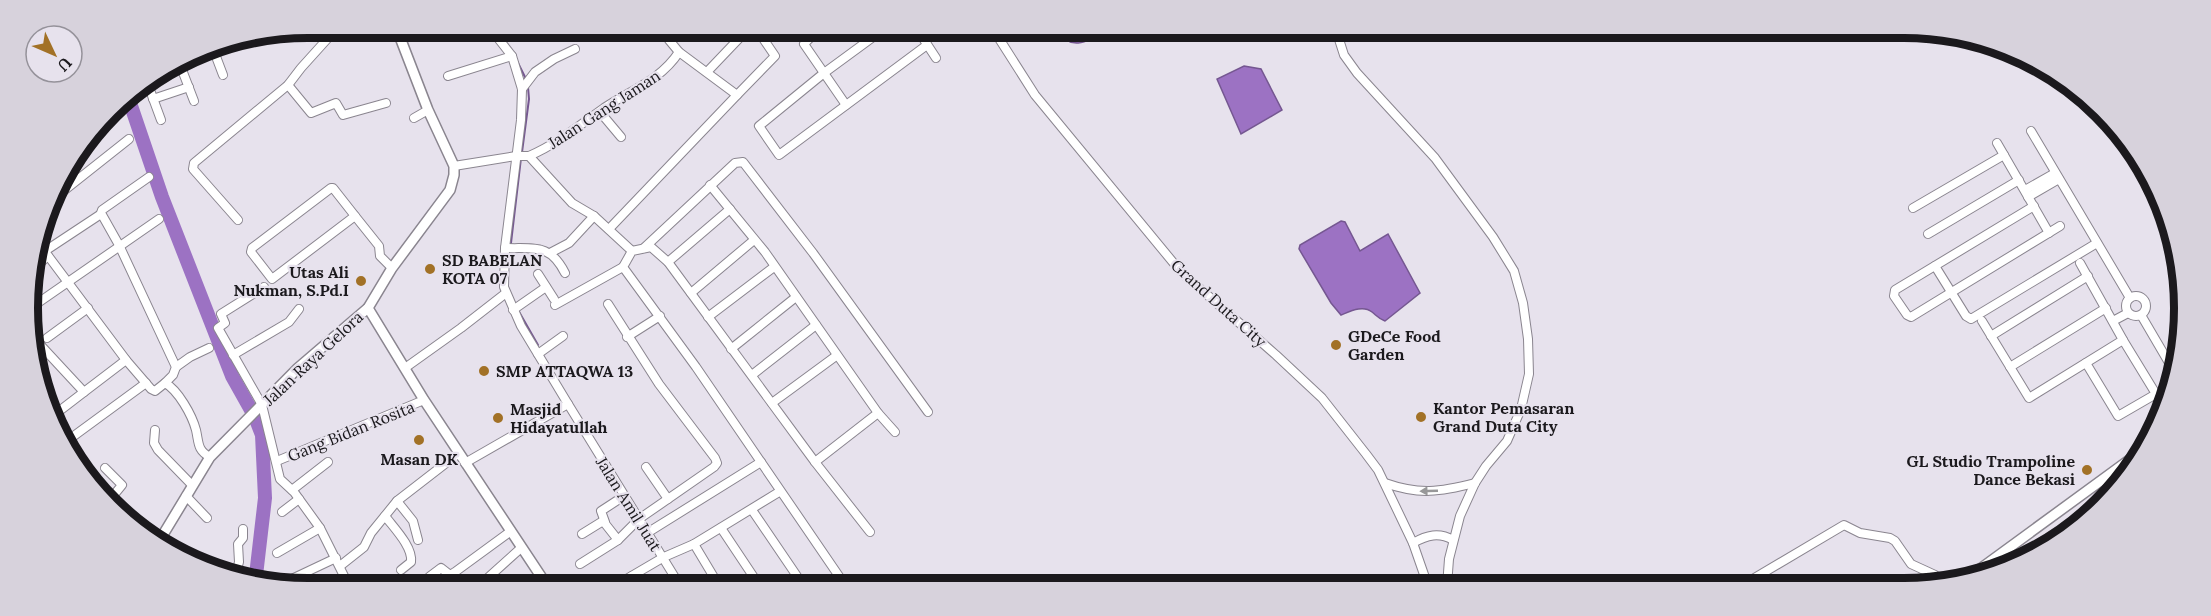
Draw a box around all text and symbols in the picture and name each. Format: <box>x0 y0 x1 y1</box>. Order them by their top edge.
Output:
north arrow <box>24 24 84 84</box>
text: U <box>53 53 76 76</box>
street label: Jalan Gang Jaman <box>543 65 664 153</box>
place label: SD BABELAN KOTA 07 <box>442 250 542 288</box>
street label: Grand Duta City <box>1167 255 1271 351</box>
place label: Utas Ali Nukman, S.Pd.I <box>233 262 349 300</box>
marker: SD BABELAN KOTA 07 <box>423 262 437 276</box>
marker: Utas Ali Nukman, S.Pd.I <box>354 274 368 288</box>
street label: Jalan Raya Gelora <box>258 307 367 410</box>
place label: GDeCe Food Garden <box>1348 326 1441 364</box>
marker: GDeCe Food Garden <box>1329 338 1343 352</box>
place label: SMP ATTAQWA 13 <box>496 361 633 381</box>
marker: SMP ATTAQWA 13 <box>477 364 491 378</box>
street label: Gang Bidan Rosita <box>285 396 417 466</box>
place label: Kantor Pemasaran Grand Duta City <box>1433 398 1574 436</box>
place label: Masjid Hidayatullah <box>510 399 608 437</box>
marker: Kantor Pemasaran Grand Duta City <box>1414 410 1428 424</box>
marker: Masjid Hidayatullah <box>491 411 505 425</box>
marker: Masan DK <box>412 433 426 447</box>
place label: Masan DK <box>380 449 458 469</box>
place label: GL Studio Trampoline Dance Bekasi <box>1906 451 2075 489</box>
street label: Jalan Amil Juat <box>591 452 666 556</box>
marker: GL Studio Trampoline Dance Bekasi <box>2080 463 2094 477</box>
one-way arrow <box>1420 487 1439 496</box>

